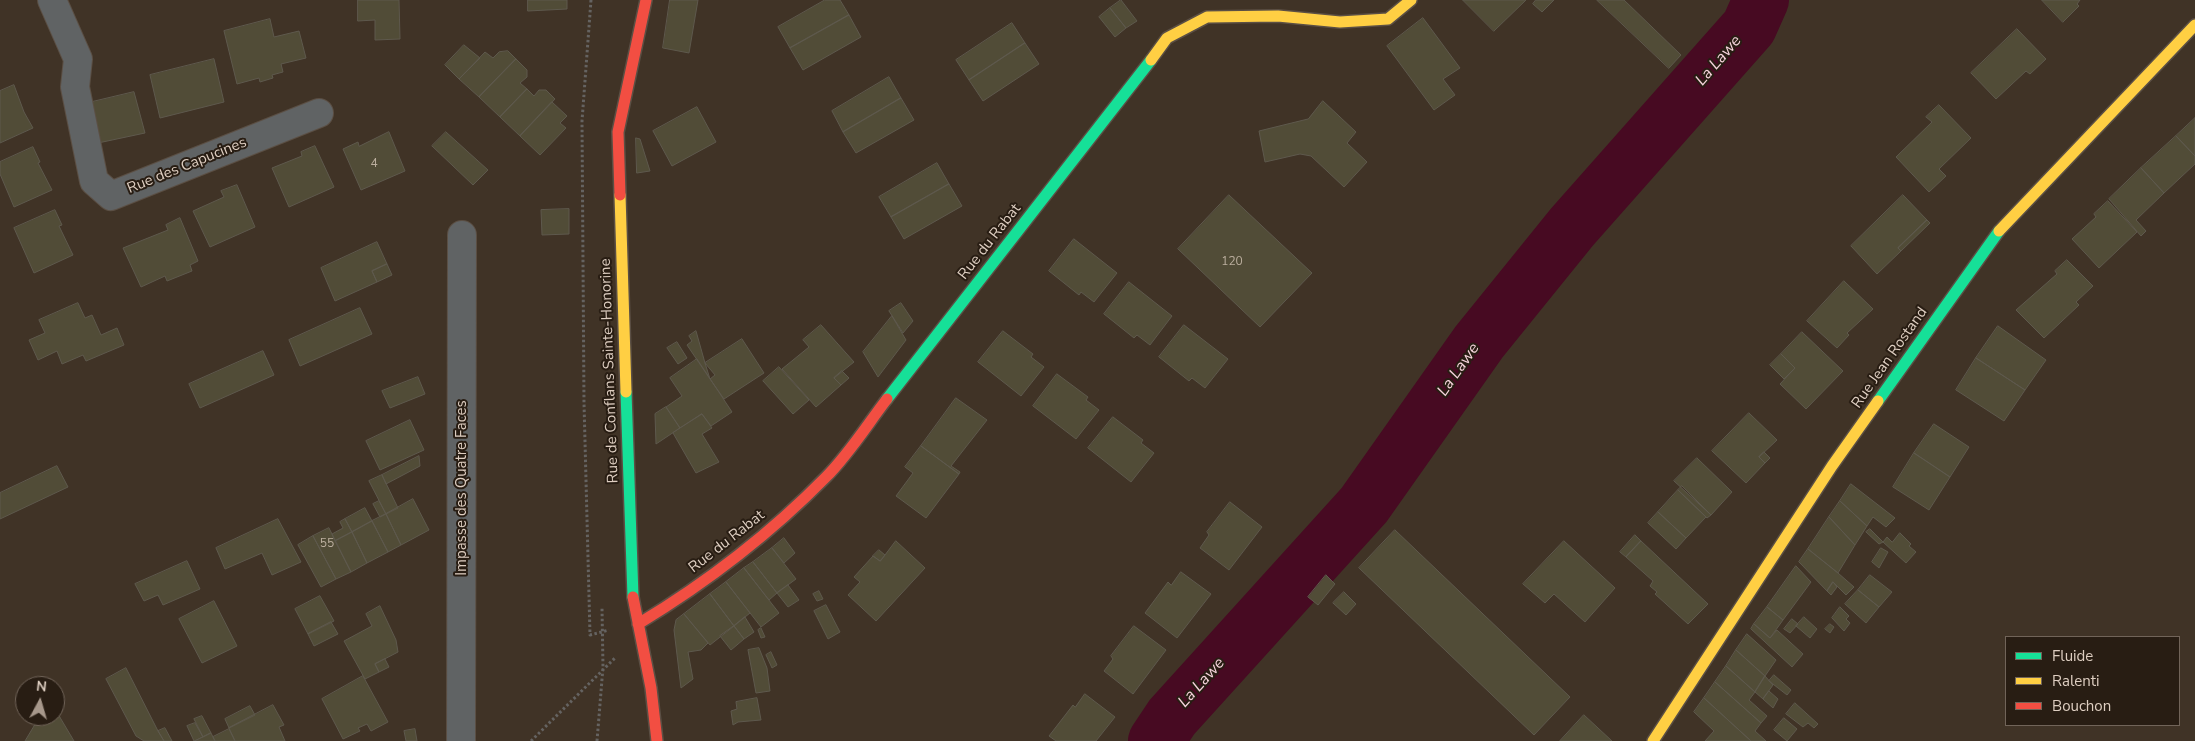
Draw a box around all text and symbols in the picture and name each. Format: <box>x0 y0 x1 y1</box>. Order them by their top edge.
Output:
water label: La Lawe <box>1692 32 1746 90</box>
street label: Rue des Capucines <box>125 134 249 198</box>
house number: 4 <box>370 157 378 171</box>
street label: Rue du Rabat <box>955 201 1025 283</box>
house number: 120 <box>1221 255 1243 269</box>
street label: Rue de Conflans Sainte-Honorine <box>597 258 623 484</box>
street label: Rue Jean Rostand <box>1848 304 1932 412</box>
water label: La Lawe <box>1434 340 1484 400</box>
street label: Impasse des Quatre Faces <box>453 400 471 576</box>
street label: Rue du Rabat <box>686 507 768 577</box>
house number: 55 <box>320 537 334 551</box>
legend <box>2005 636 2180 726</box>
text: Fluide <box>2052 646 2093 666</box>
water label: La Lawe <box>1175 654 1229 712</box>
text: Ralenti <box>2052 671 2100 691</box>
north arrow <box>15 676 65 726</box>
text: N <box>35 677 48 697</box>
text: Bouchon <box>2052 696 2111 716</box>

